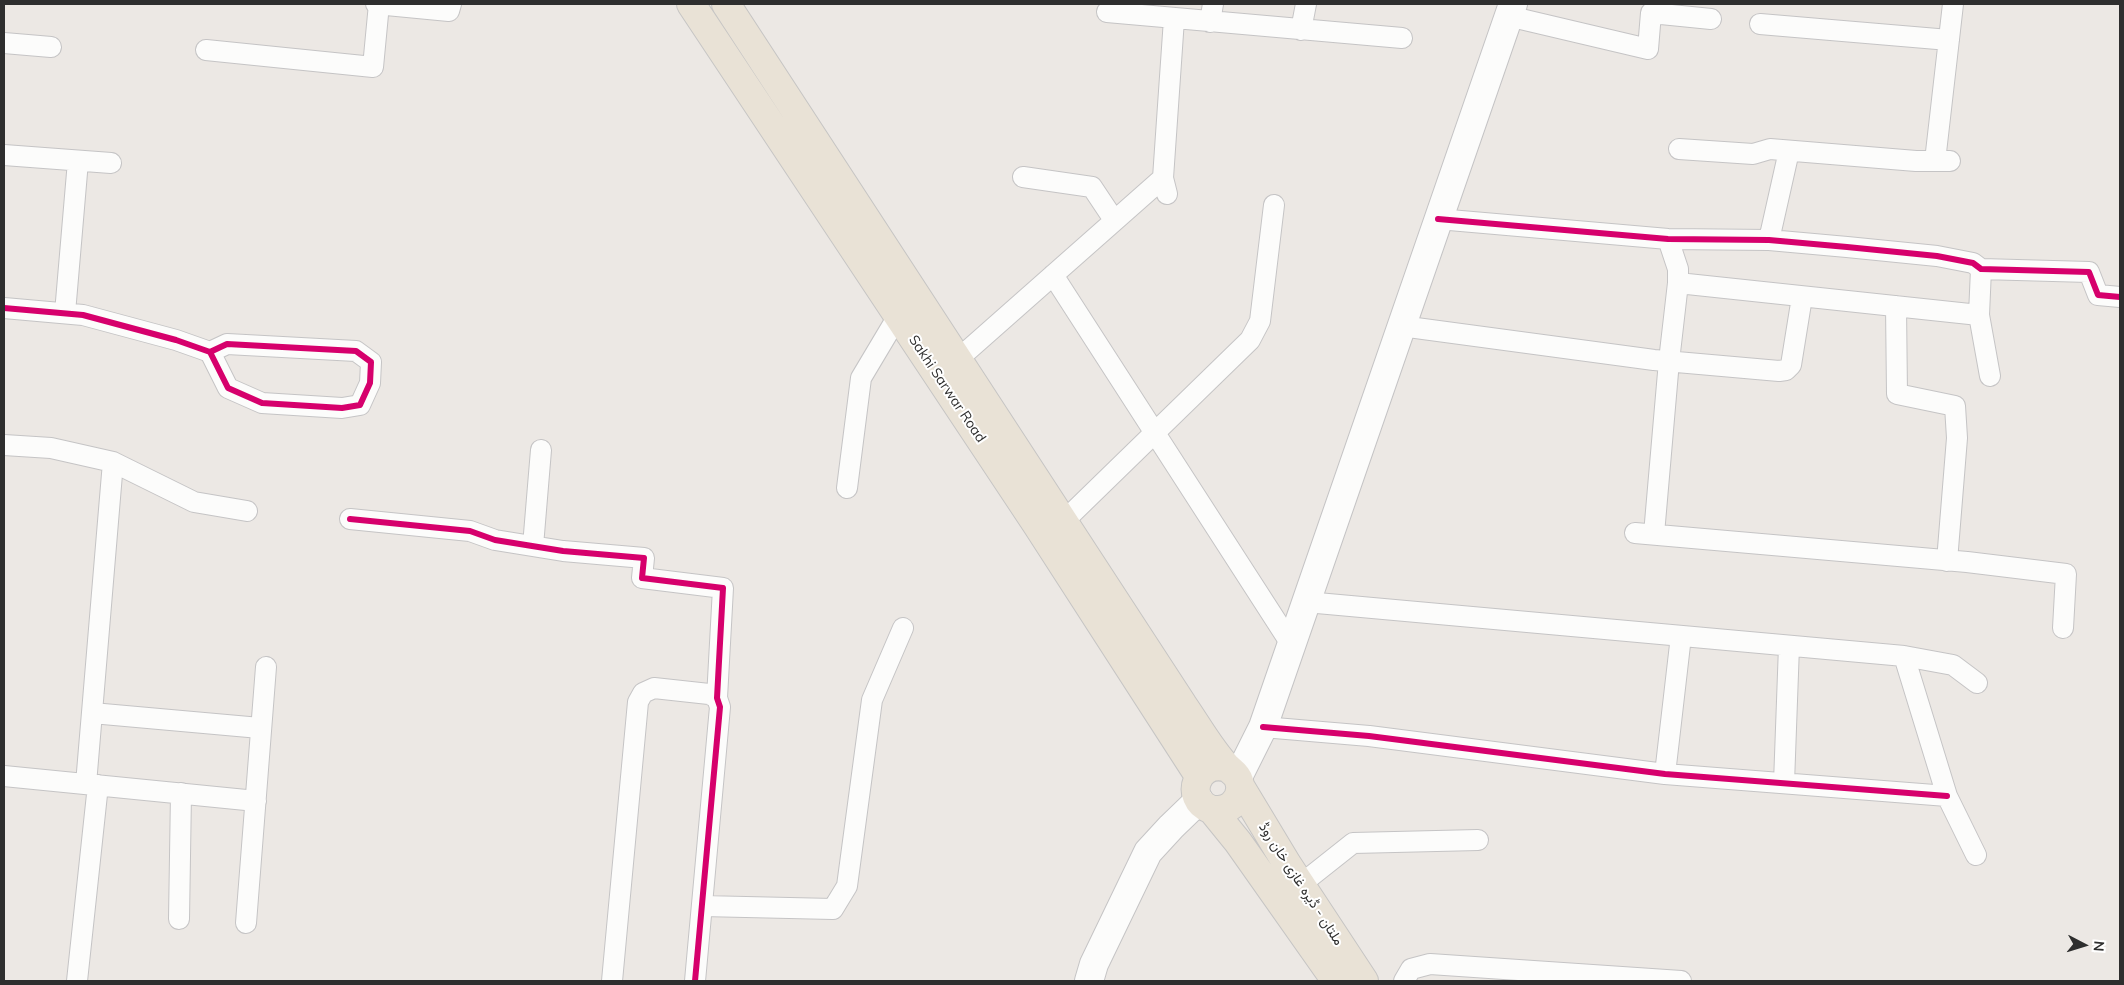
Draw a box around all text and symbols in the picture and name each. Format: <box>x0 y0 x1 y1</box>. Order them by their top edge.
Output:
street label: Sakhi Sarwar Road <box>905 332 989 446</box>
street label: ملتان - ڈیرہ غازی خان روڈ <box>1255 820 1347 948</box>
north arrow <box>2059 920 2109 970</box>
text: N <box>2090 940 2108 952</box>

